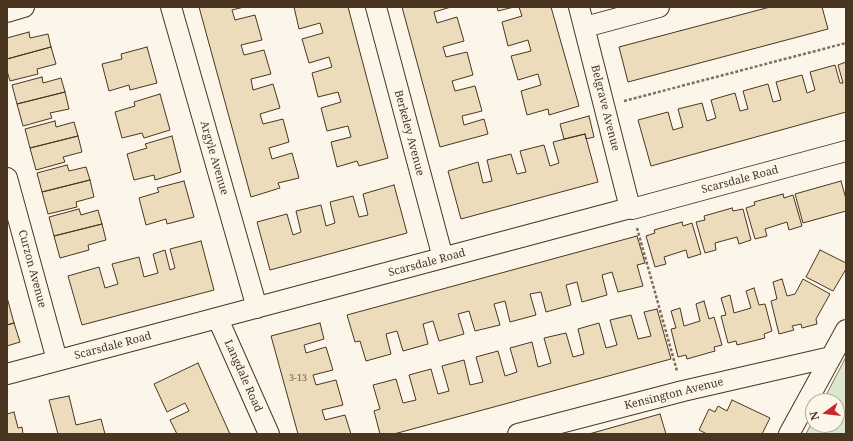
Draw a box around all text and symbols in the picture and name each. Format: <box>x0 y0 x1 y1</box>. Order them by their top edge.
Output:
street label: Belgrave Avenue <box>588 64 622 152</box>
street label: Berkeley Avenue <box>391 89 427 177</box>
street label: Argyle Avenue <box>197 119 231 197</box>
street label: Scarsdale Road <box>700 163 780 197</box>
street label: Curzon Avenue <box>15 229 49 309</box>
street label: Scarsdale Road <box>387 246 467 280</box>
street label: Scarsdale Road <box>73 329 153 363</box>
street label: Langdale Road <box>221 338 265 414</box>
house number: 3-13 <box>289 373 307 383</box>
street label: Kensington Avenue <box>623 375 725 413</box>
north arrow <box>805 393 845 433</box>
text: N <box>806 410 822 422</box>

